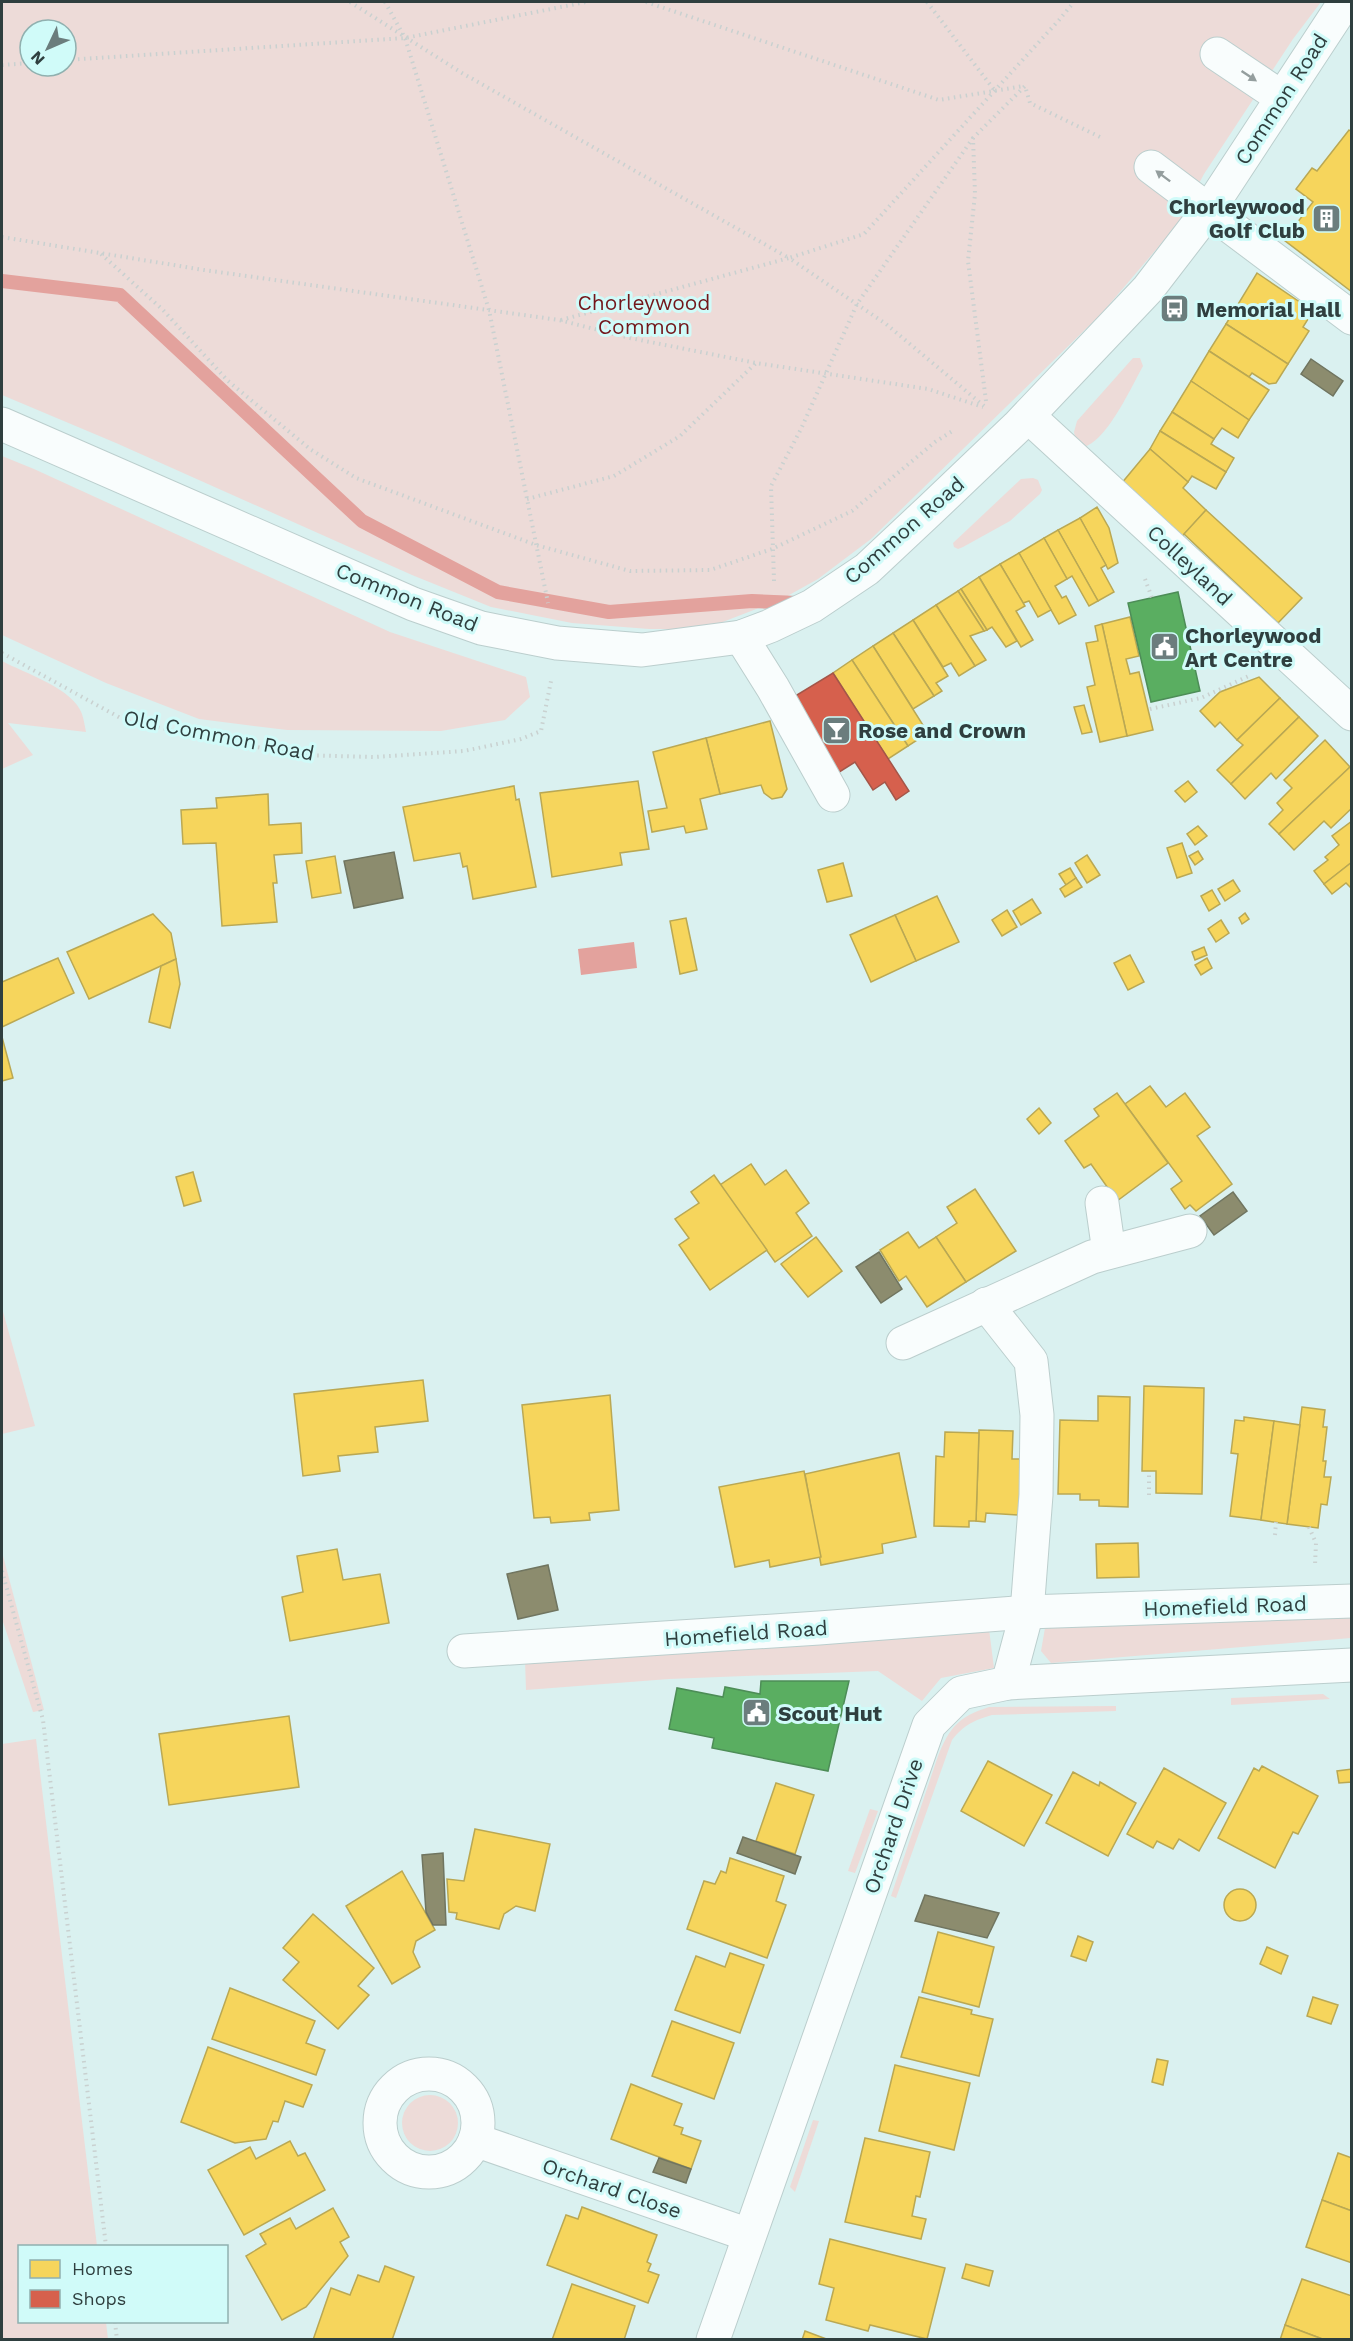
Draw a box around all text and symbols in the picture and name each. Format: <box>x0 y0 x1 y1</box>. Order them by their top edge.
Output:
north arrow <box>18 18 78 78</box>
street label: Common Road <box>1229 29 1333 169</box>
text: N <box>27 47 49 69</box>
one-way arrow <box>1241 70 1257 81</box>
one-way arrow <box>1155 169 1171 182</box>
place label: Chorleywood Golf Club <box>1169 194 1305 243</box>
building icon: Chorleywood Golf Club <box>1310 202 1342 234</box>
park label: Chorleywood Common <box>577 290 711 339</box>
bus stop icon: Memorial Hall <box>1159 293 1191 325</box>
place label: Memorial Hall <box>1196 297 1341 322</box>
street label: Common Road <box>839 471 969 589</box>
street label: Colleyland <box>1142 519 1238 611</box>
street label: Common Road <box>332 557 482 637</box>
place label: Chorleywood Art Centre <box>1185 623 1321 672</box>
public building icon: Chorleywood Art Centre <box>1148 631 1180 663</box>
street label: Old Common Road <box>122 704 316 766</box>
bar icon: Rose and Crown <box>821 714 853 746</box>
place label: Rose and Crown <box>858 718 1026 743</box>
street label: Homefield Road <box>1143 1591 1307 1621</box>
street label: Homefield Road <box>663 1615 829 1651</box>
public building icon: Scout Hut <box>741 1697 773 1729</box>
place label: Scout Hut <box>778 1701 882 1726</box>
street label: Orchard Drive <box>858 1755 928 1897</box>
street label: Orchard Close <box>539 2152 685 2224</box>
legend <box>18 2245 228 2323</box>
text: Homes <box>72 2258 133 2279</box>
text: Shops <box>72 2288 126 2309</box>

